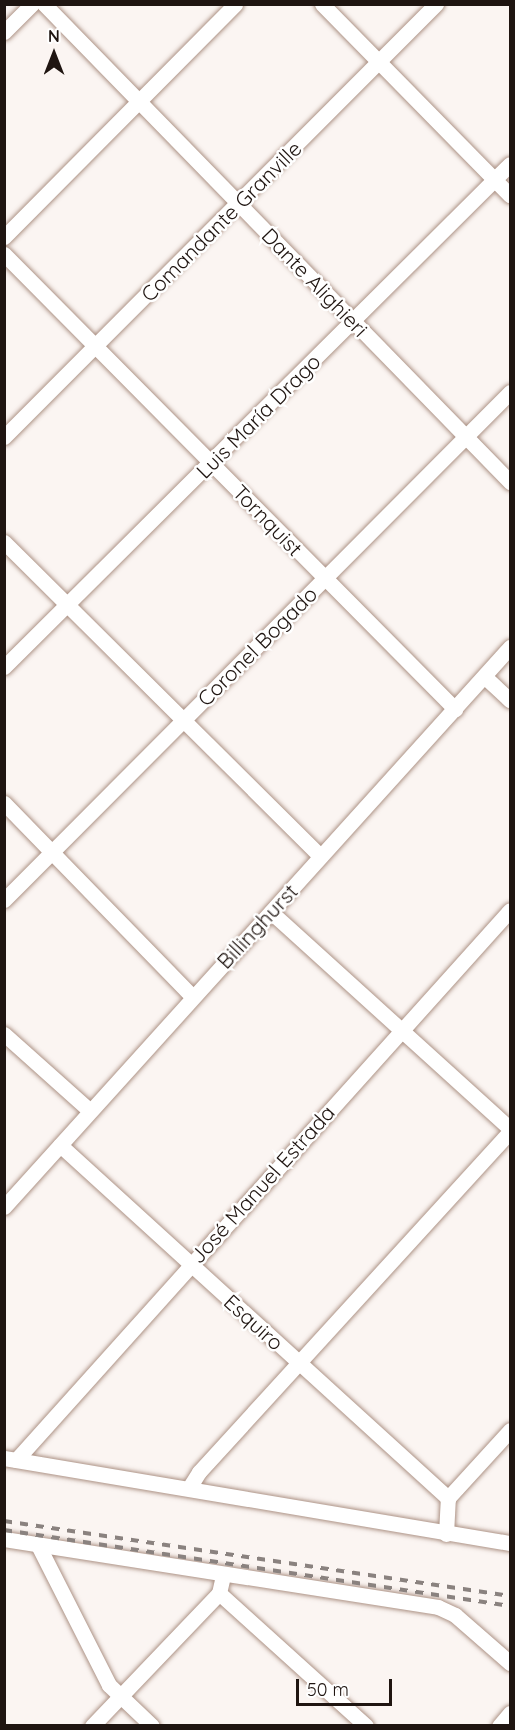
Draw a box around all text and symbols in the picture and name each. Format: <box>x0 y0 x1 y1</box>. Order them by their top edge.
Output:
north arrow <box>24 24 84 84</box>
text: N <box>48 26 60 46</box>
street label: Comandante Granville <box>135 135 307 307</box>
street label: Dante Alighieri <box>257 222 373 342</box>
street label: Luis María Drago <box>191 349 325 483</box>
street label: Tornquist <box>228 479 308 561</box>
street label: Coronel Bogado <box>192 581 322 711</box>
street label: Billinghurst <box>211 878 303 974</box>
street label: José Manuel Estrada <box>184 1100 340 1268</box>
street label: Esquiro <box>219 1289 289 1355</box>
scale bar <box>299 1667 395 1705</box>
text: 50 m <box>307 1678 349 1701</box>

